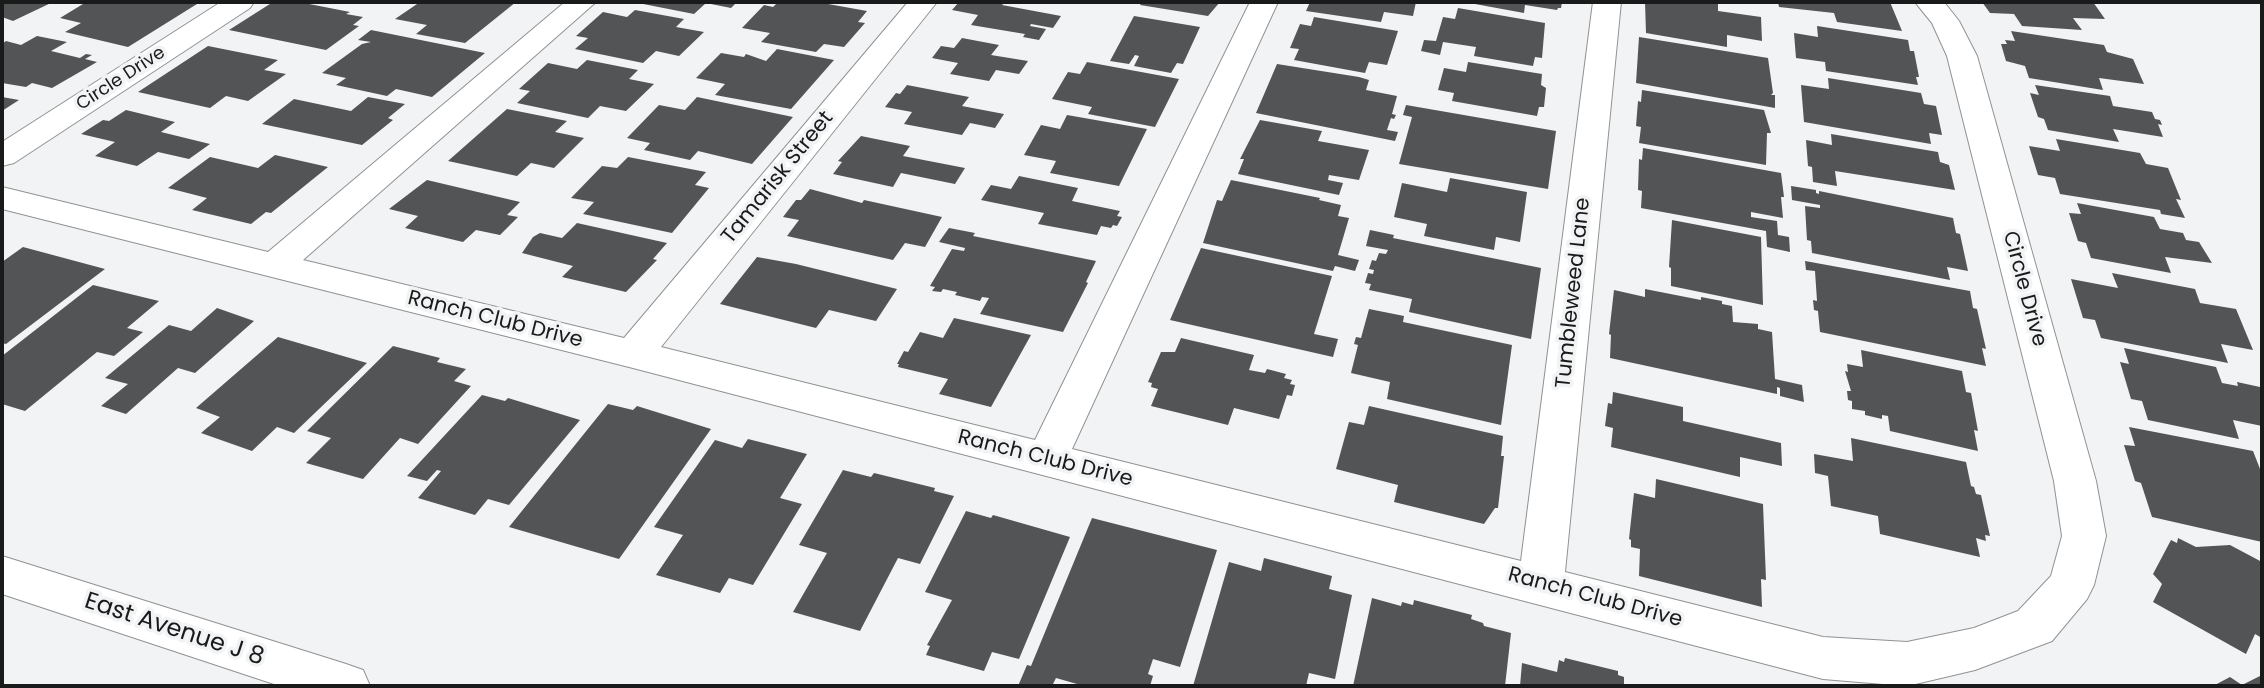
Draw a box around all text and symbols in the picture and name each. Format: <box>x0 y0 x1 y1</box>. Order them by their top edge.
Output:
street label: Circle Drive <box>73 42 169 116</box>
street label: Tamarisk Street <box>717 107 839 249</box>
street label: Tumbleweed Lane <box>1551 196 1597 390</box>
street label: Circle Drive <box>1997 229 2051 349</box>
street label: Ranch Club Drive <box>405 286 585 354</box>
street label: Ranch Club Drive <box>955 425 1135 493</box>
street label: Ranch Club Drive <box>1505 563 1685 633</box>
street label: East Avenue J 8 <box>81 587 267 673</box>

